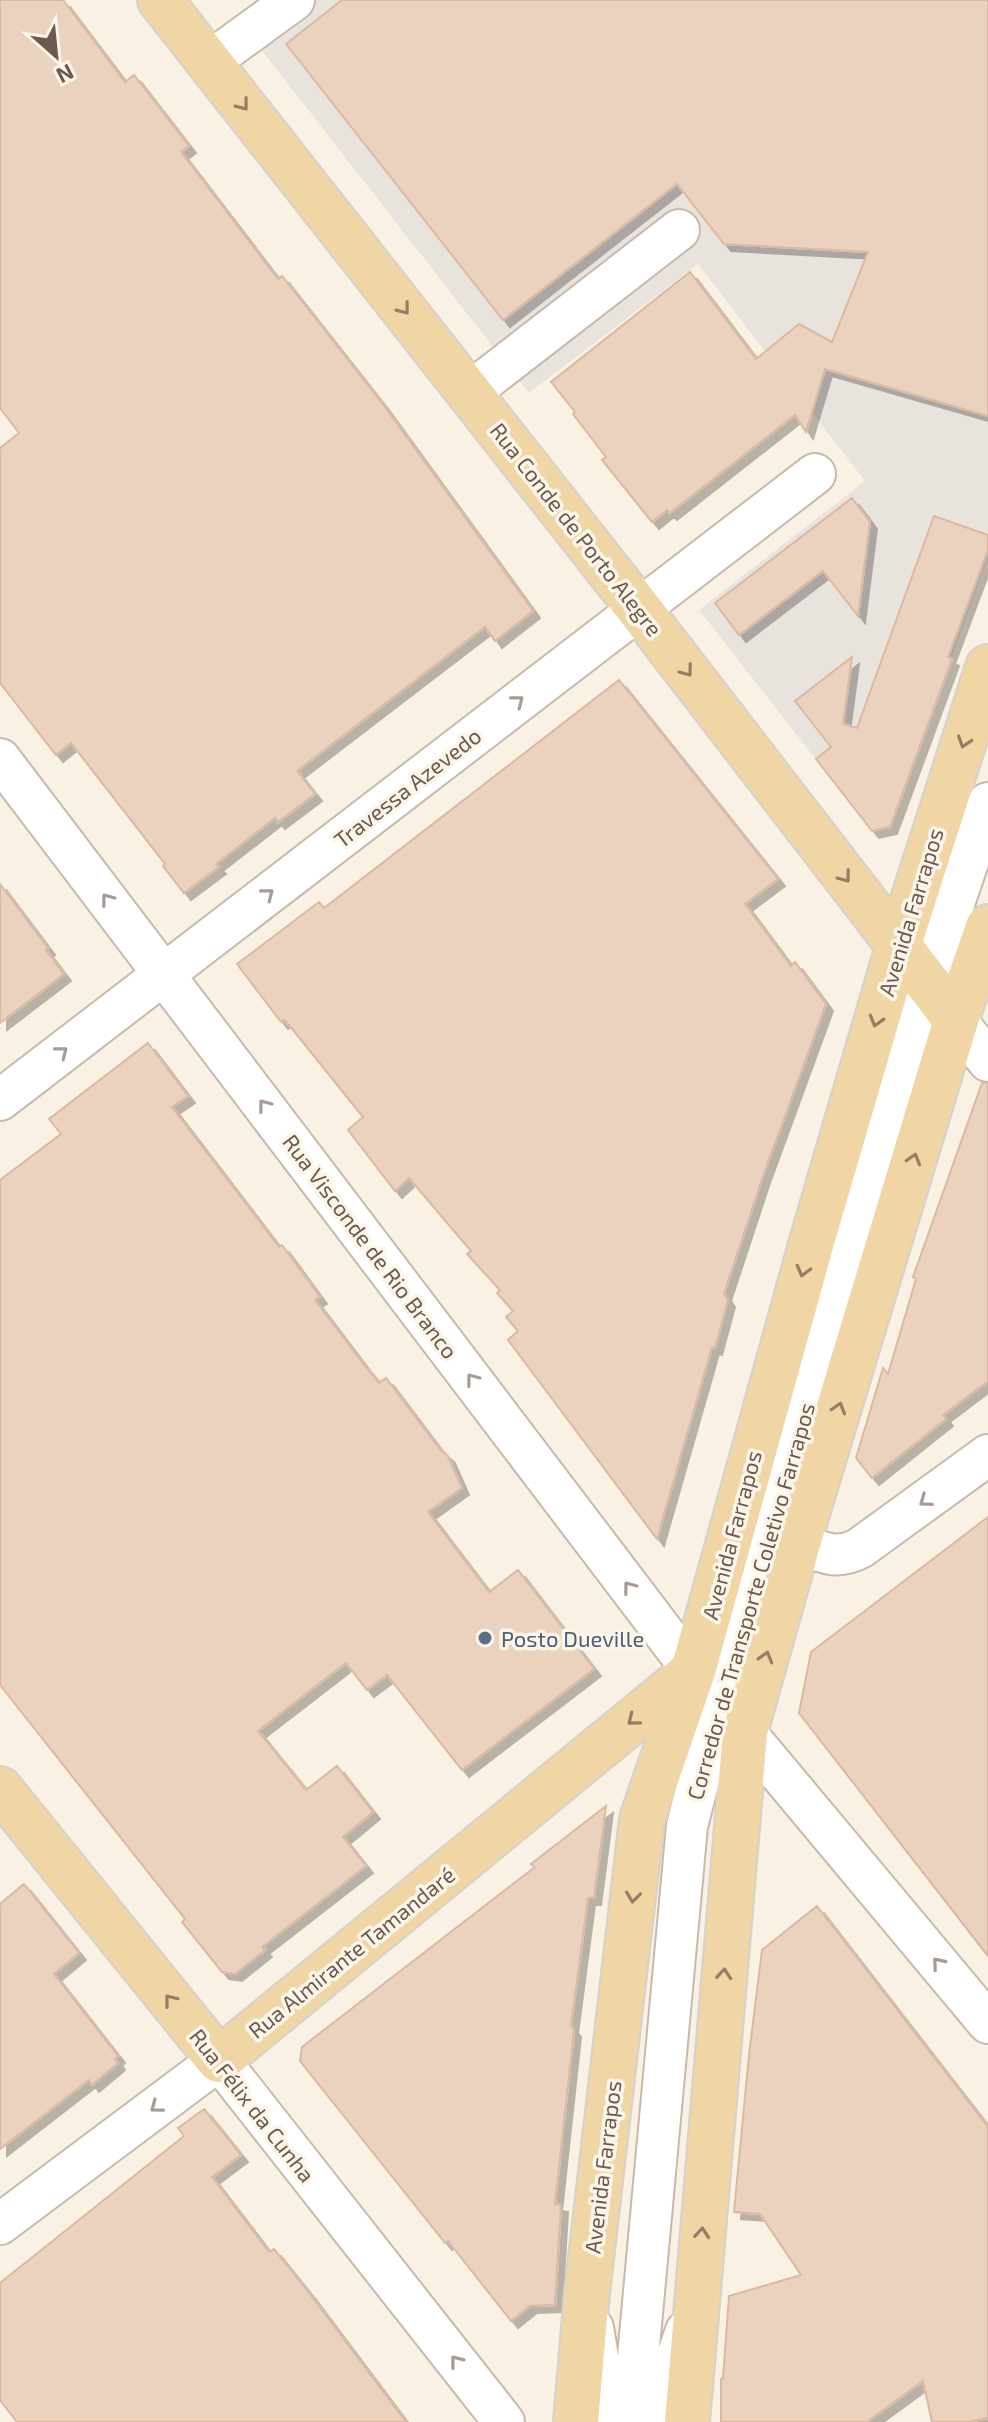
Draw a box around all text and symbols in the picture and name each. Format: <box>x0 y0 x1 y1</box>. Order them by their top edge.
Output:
north arrow <box>16 16 96 96</box>
text: N <box>53 60 79 90</box>
one-way arrow <box>233 96 248 110</box>
one-way arrow <box>395 300 409 315</box>
street label: Rua Conde de Porto Alegre <box>486 417 668 641</box>
one-way arrow <box>677 662 691 676</box>
one-way arrow <box>510 697 524 711</box>
street label: Travessa Azevedo <box>329 722 485 852</box>
one-way arrow <box>957 734 973 748</box>
street label: Avenida Farrapos <box>872 825 948 999</box>
one-way arrow <box>835 868 849 883</box>
one-way arrow <box>259 889 274 903</box>
one-way arrow <box>102 893 116 907</box>
one-way arrow <box>869 1014 885 1028</box>
one-way arrow <box>53 1048 68 1062</box>
one-way arrow <box>260 1100 274 1114</box>
street label: Rua Visconde de Rio Branco <box>278 1129 464 1363</box>
one-way arrow <box>905 1152 921 1166</box>
one-way arrow <box>796 1264 813 1278</box>
one-way arrow <box>468 1374 482 1388</box>
street label: Corredor de Transporte Coletivo Farrapos <box>681 1399 819 1803</box>
one-way arrow <box>830 1401 846 1415</box>
street label: Avenida Farrapos <box>696 1448 766 1622</box>
one-way arrow <box>919 1491 934 1505</box>
one-way arrow <box>625 1581 639 1595</box>
place label: Posto Dueville <box>501 1625 644 1651</box>
marker: Posto Dueville <box>476 1629 494 1647</box>
one-way arrow <box>756 1650 773 1664</box>
one-way arrow <box>627 1711 642 1725</box>
street label: Rua Almirante Tamandaré <box>243 1861 459 2043</box>
one-way arrow <box>625 1891 642 1904</box>
one-way arrow <box>933 1958 948 1972</box>
one-way arrow <box>715 1967 732 1980</box>
one-way arrow <box>165 1995 180 2009</box>
street label: Rua Félix da Cunha <box>185 2023 321 2187</box>
street label: Avenida Farrapos <box>578 2079 626 2255</box>
one-way arrow <box>151 2097 165 2112</box>
one-way arrow <box>693 2226 710 2239</box>
one-way arrow <box>451 2356 466 2370</box>

